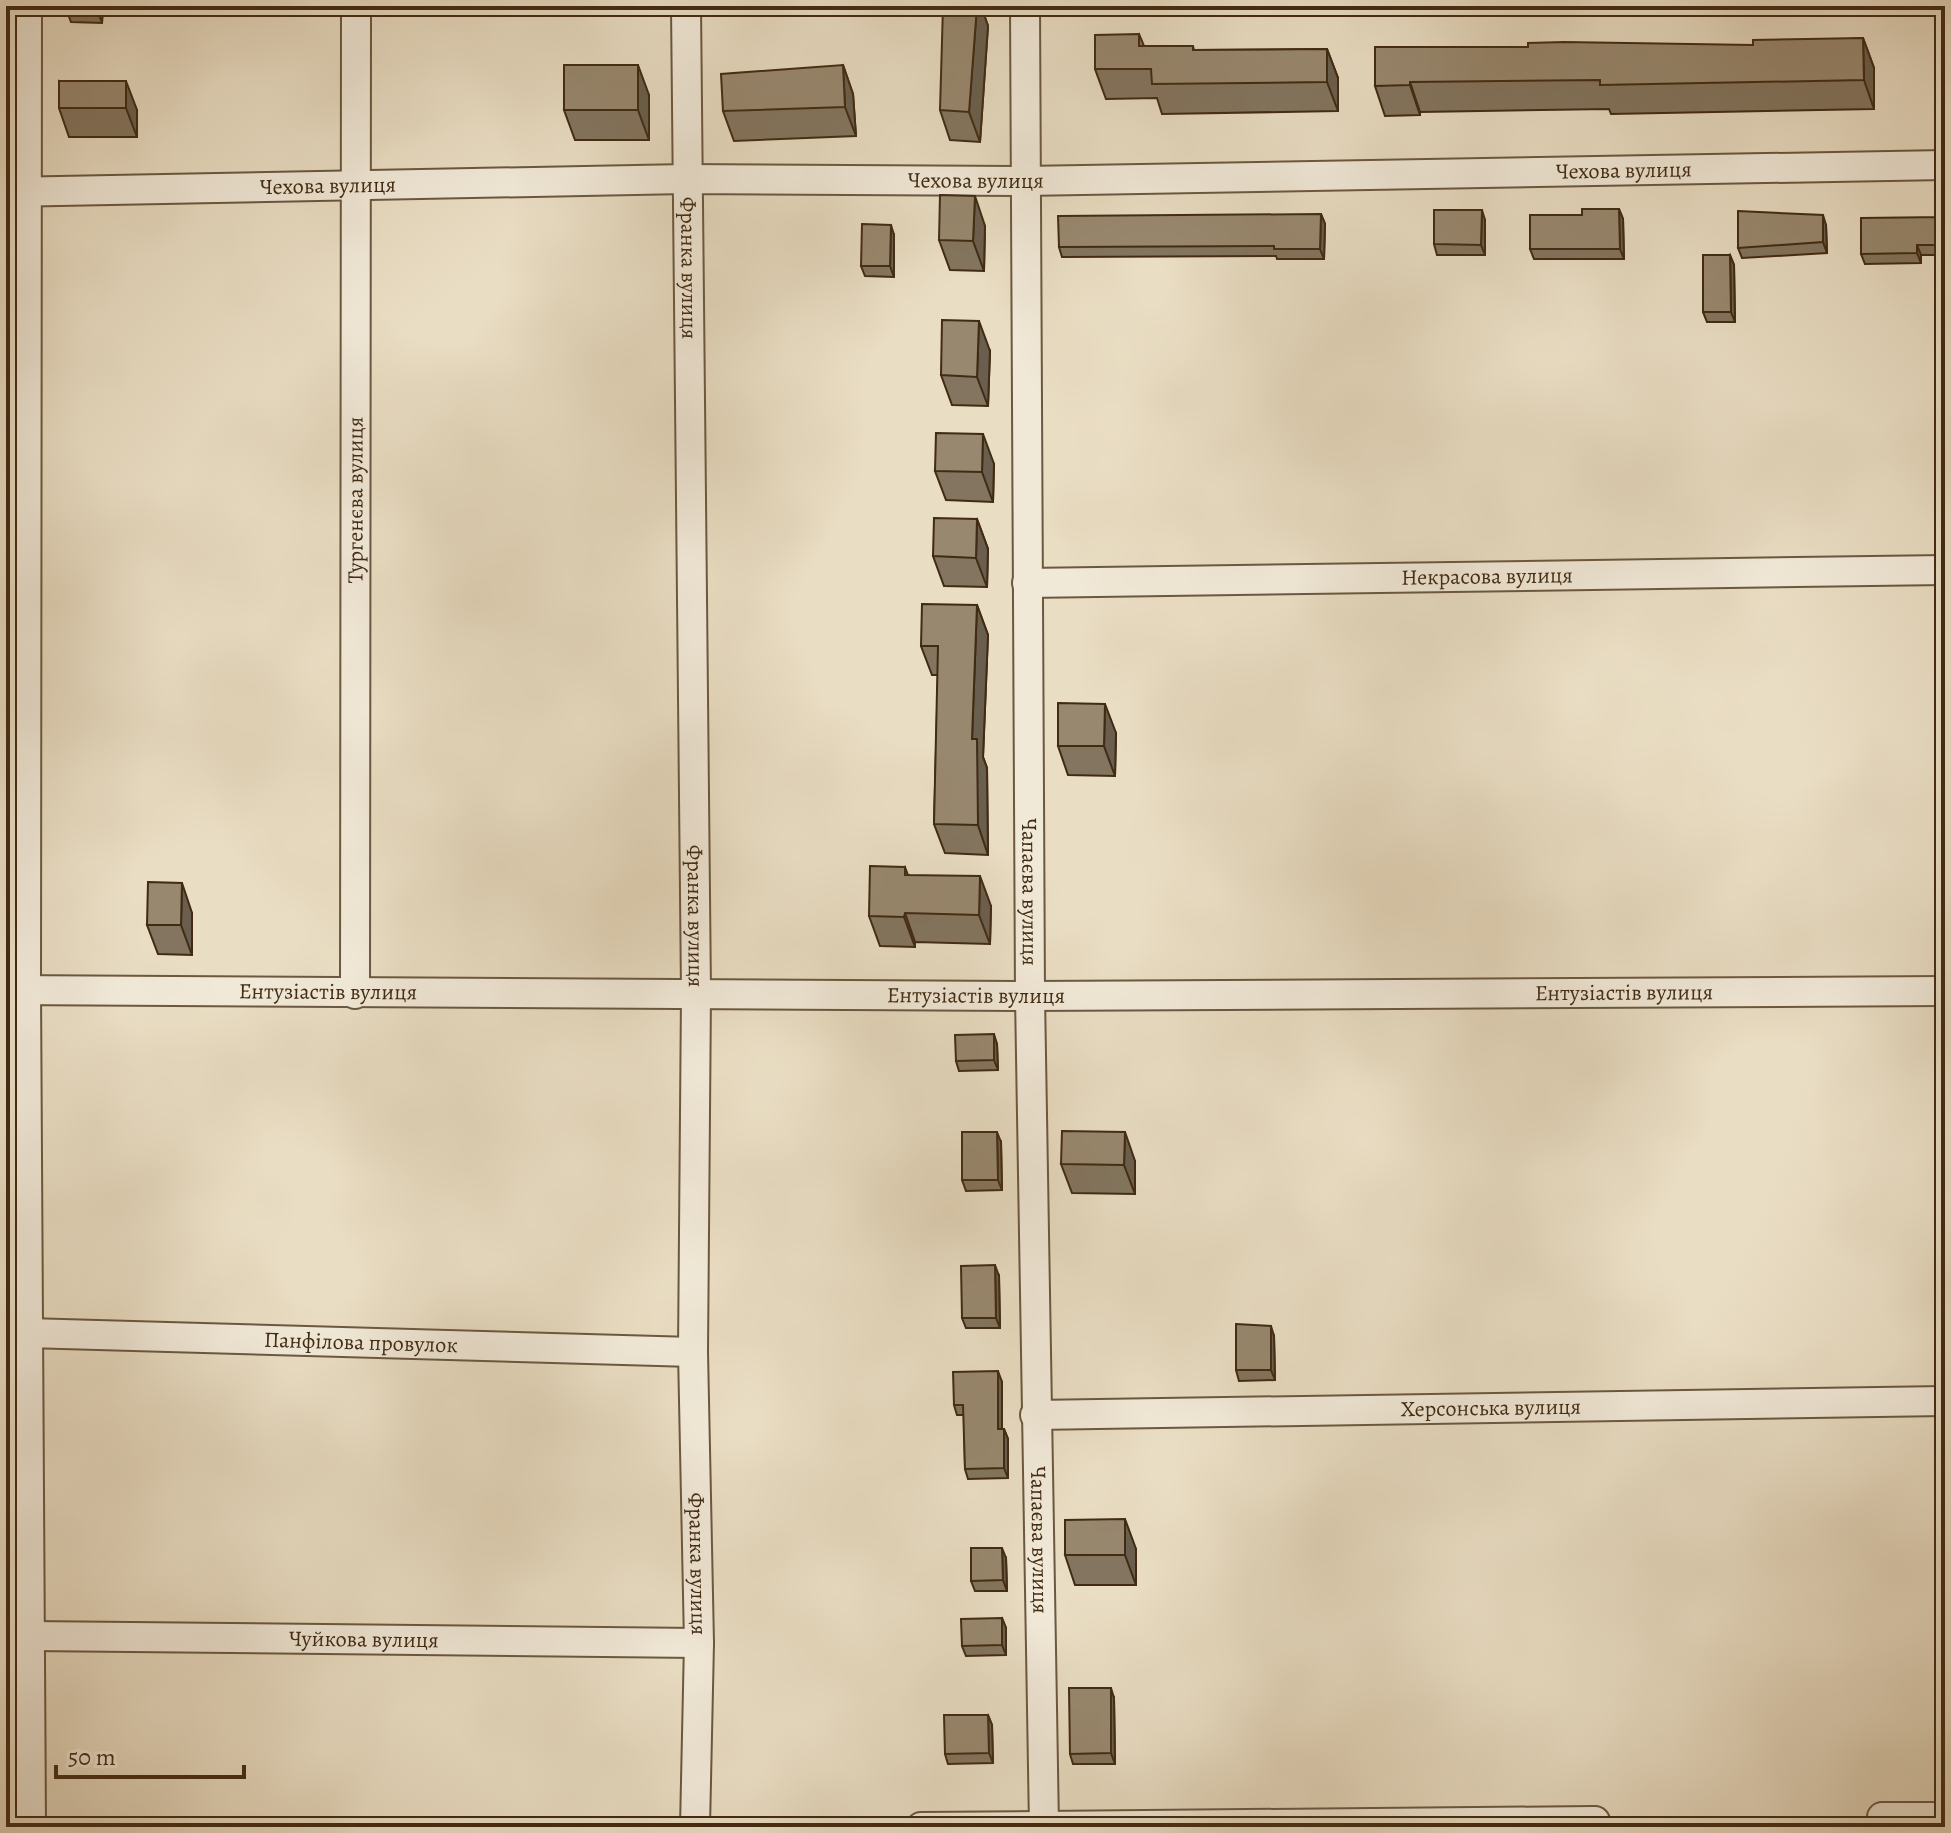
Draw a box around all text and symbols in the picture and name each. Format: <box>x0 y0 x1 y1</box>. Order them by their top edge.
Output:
street label: Чехова вулиця <box>1556 154 1692 187</box>
street label: Чехова вулиця <box>908 165 1044 196</box>
street label: Чехова вулиця <box>260 170 396 202</box>
street label: Франка вулиця <box>673 196 704 339</box>
street label: Тургенєва вулиця <box>340 417 371 583</box>
street label: Некрасова вулиця <box>1401 560 1573 593</box>
street label: Чапаєва вулиця <box>1014 818 1045 966</box>
street label: Франка вулиця <box>679 844 711 987</box>
street label: Ентузіастів вулиця <box>239 976 417 1007</box>
street label: Ентузіастів вулиця <box>1535 977 1713 1008</box>
street label: Ентузіастів вулиця <box>887 980 1065 1011</box>
street label: Панфілова провулок <box>263 1325 458 1360</box>
street label: Херсонська вулиця <box>1401 1392 1581 1424</box>
street label: Чапаєва вулиця <box>1023 1466 1055 1614</box>
street label: Франка вулиця <box>681 1492 714 1636</box>
street label: Чуйкова вулиця <box>289 1624 439 1655</box>
scale bar <box>56 1729 244 1779</box>
text: 50 m <box>68 1741 116 1773</box>

